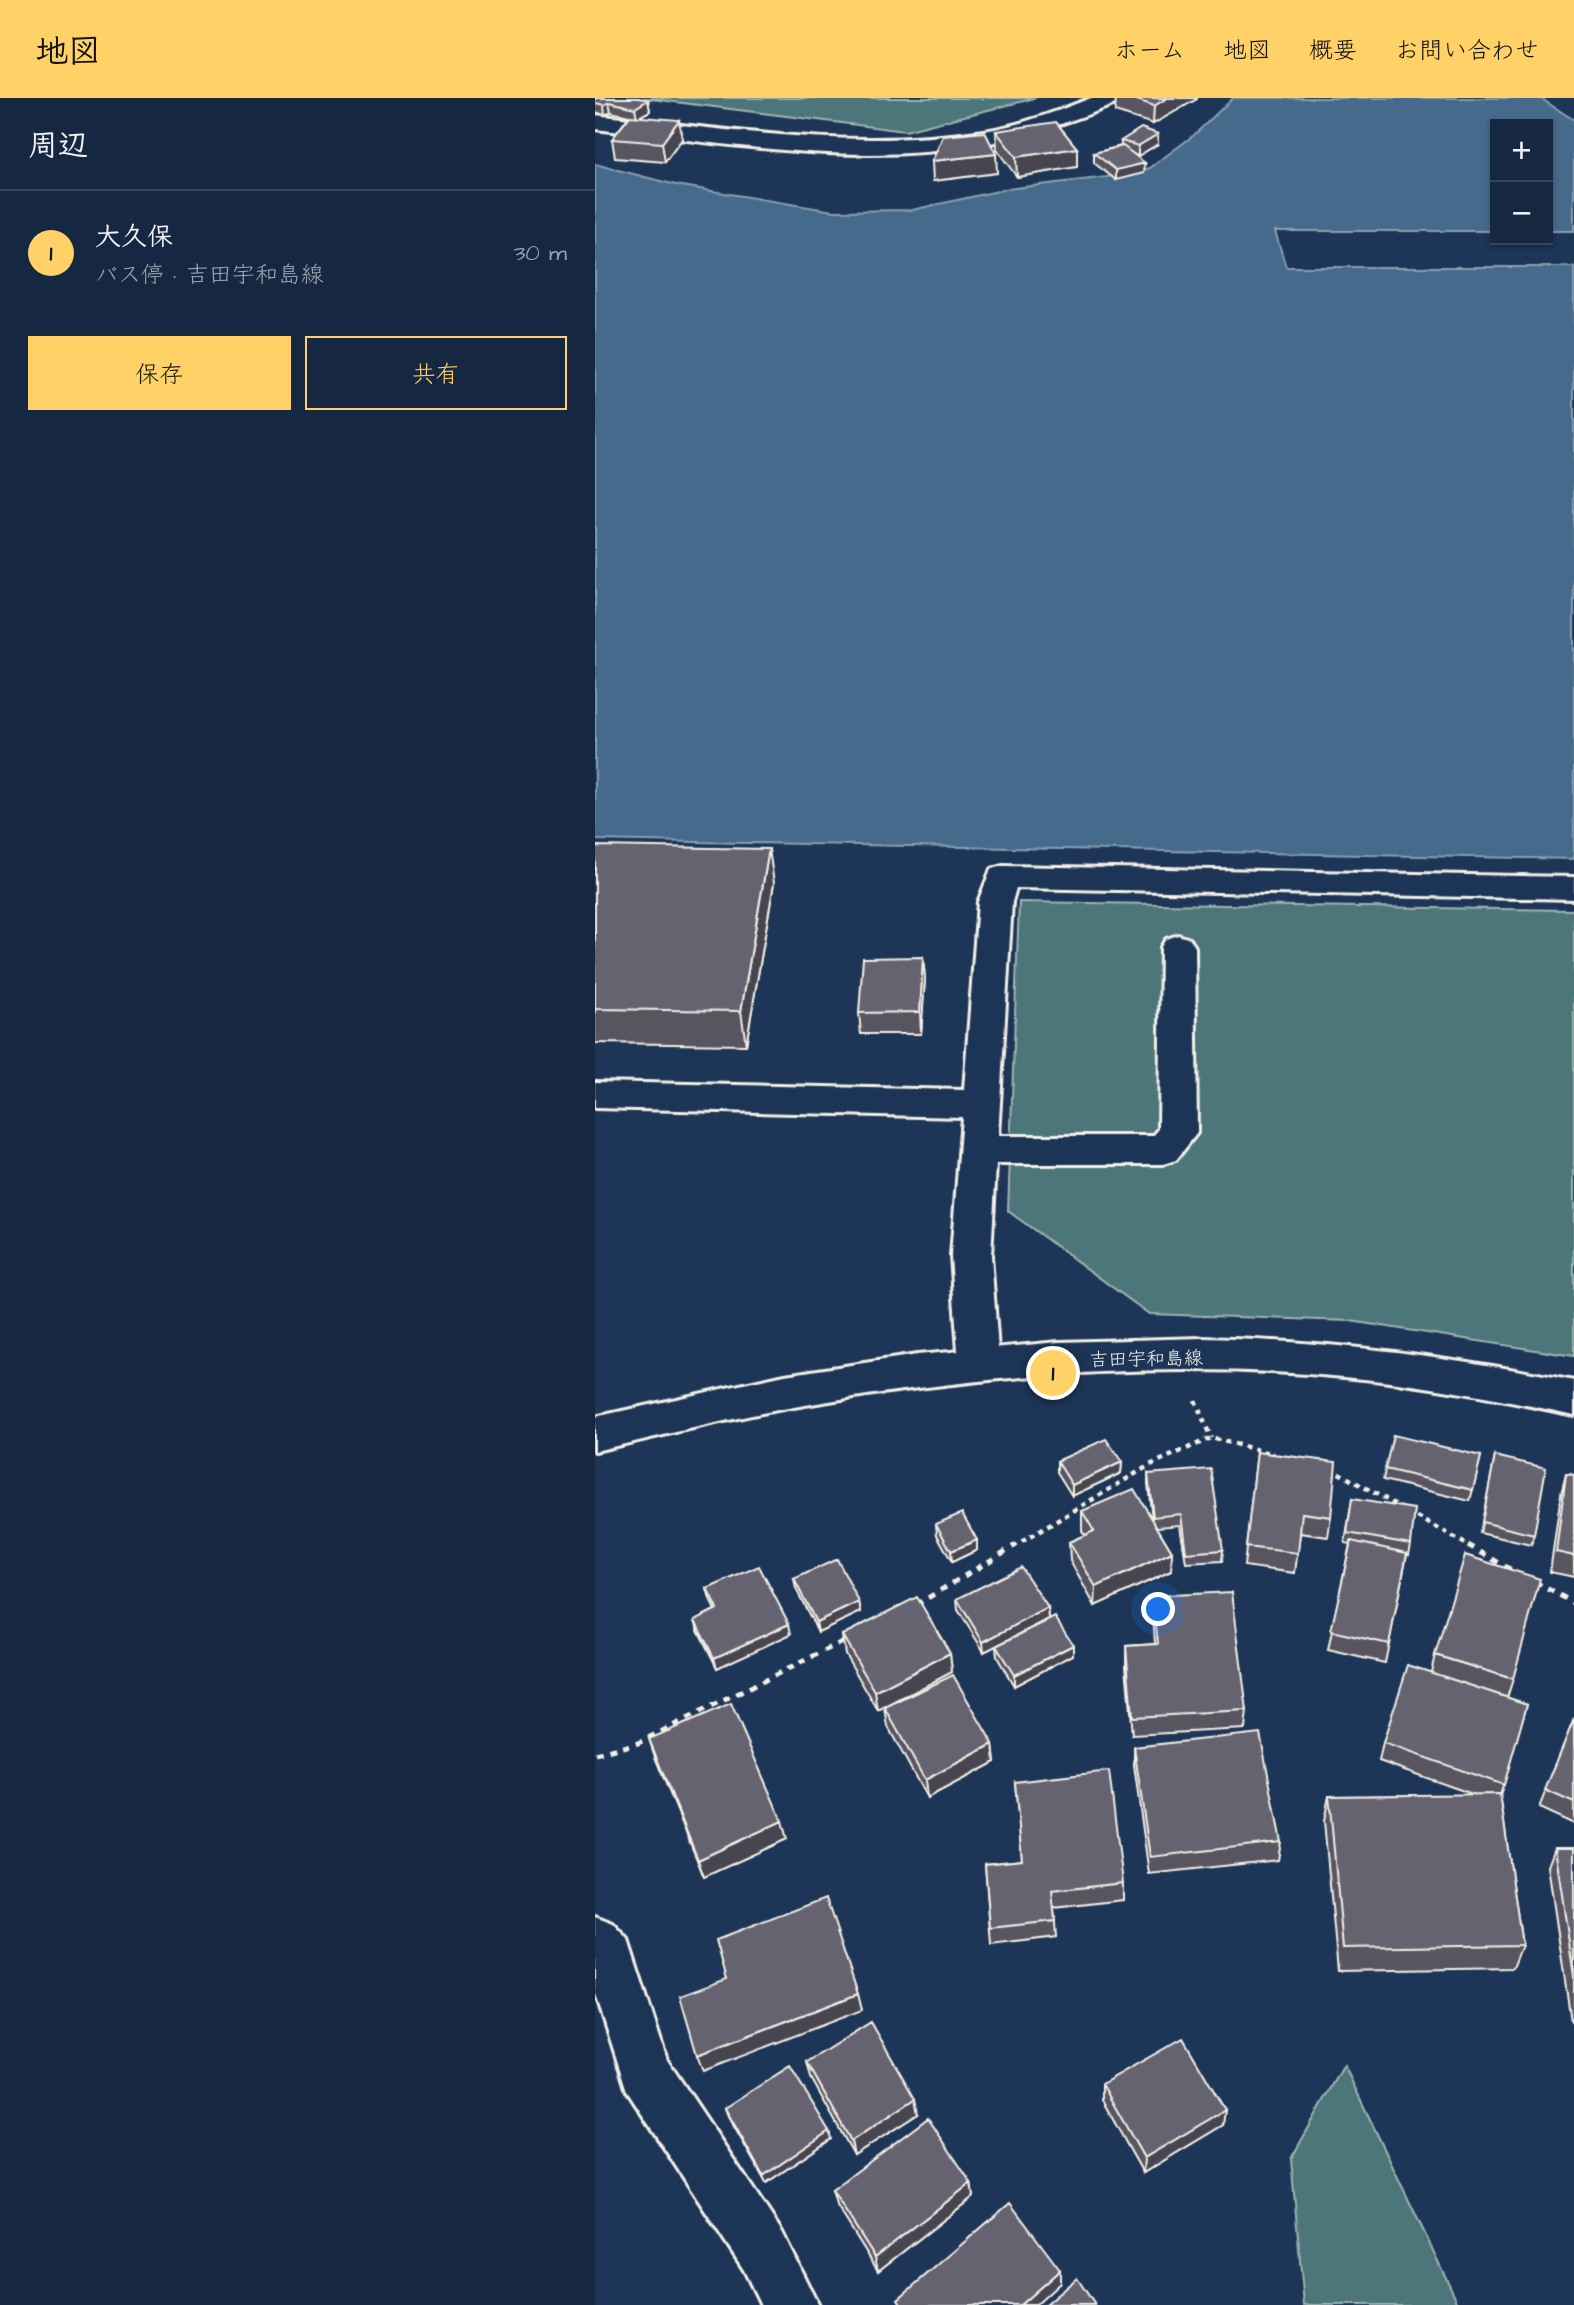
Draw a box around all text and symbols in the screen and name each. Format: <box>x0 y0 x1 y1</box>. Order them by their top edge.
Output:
text: 地図 <box>35 29 101 75</box>
text: ホーム <box>1114 34 1185 68</box>
text: 地図 <box>1223 34 1271 68</box>
text: 概要 <box>1309 34 1357 68</box>
text: お問い合わせ <box>1395 34 1539 68</box>
map controls <box>1490 119 1553 245</box>
button: + <box>1490 119 1553 182</box>
text: 周辺 <box>28 125 88 167</box>
button: − <box>1490 182 1553 245</box>
text: 大久保 <box>95 219 173 255</box>
text: 1 <box>50 237 52 269</box>
text: 30 m <box>514 237 567 269</box>
text: バス停 · 吉田宇和島線 <box>95 259 324 291</box>
button: 保存 <box>28 336 291 410</box>
button: 共有 <box>305 336 567 410</box>
street label: 吉田宇和島線 <box>1089 1345 1203 1374</box>
pin: 1 <box>1030 1347 1076 1399</box>
your location <box>1141 1592 1175 1626</box>

